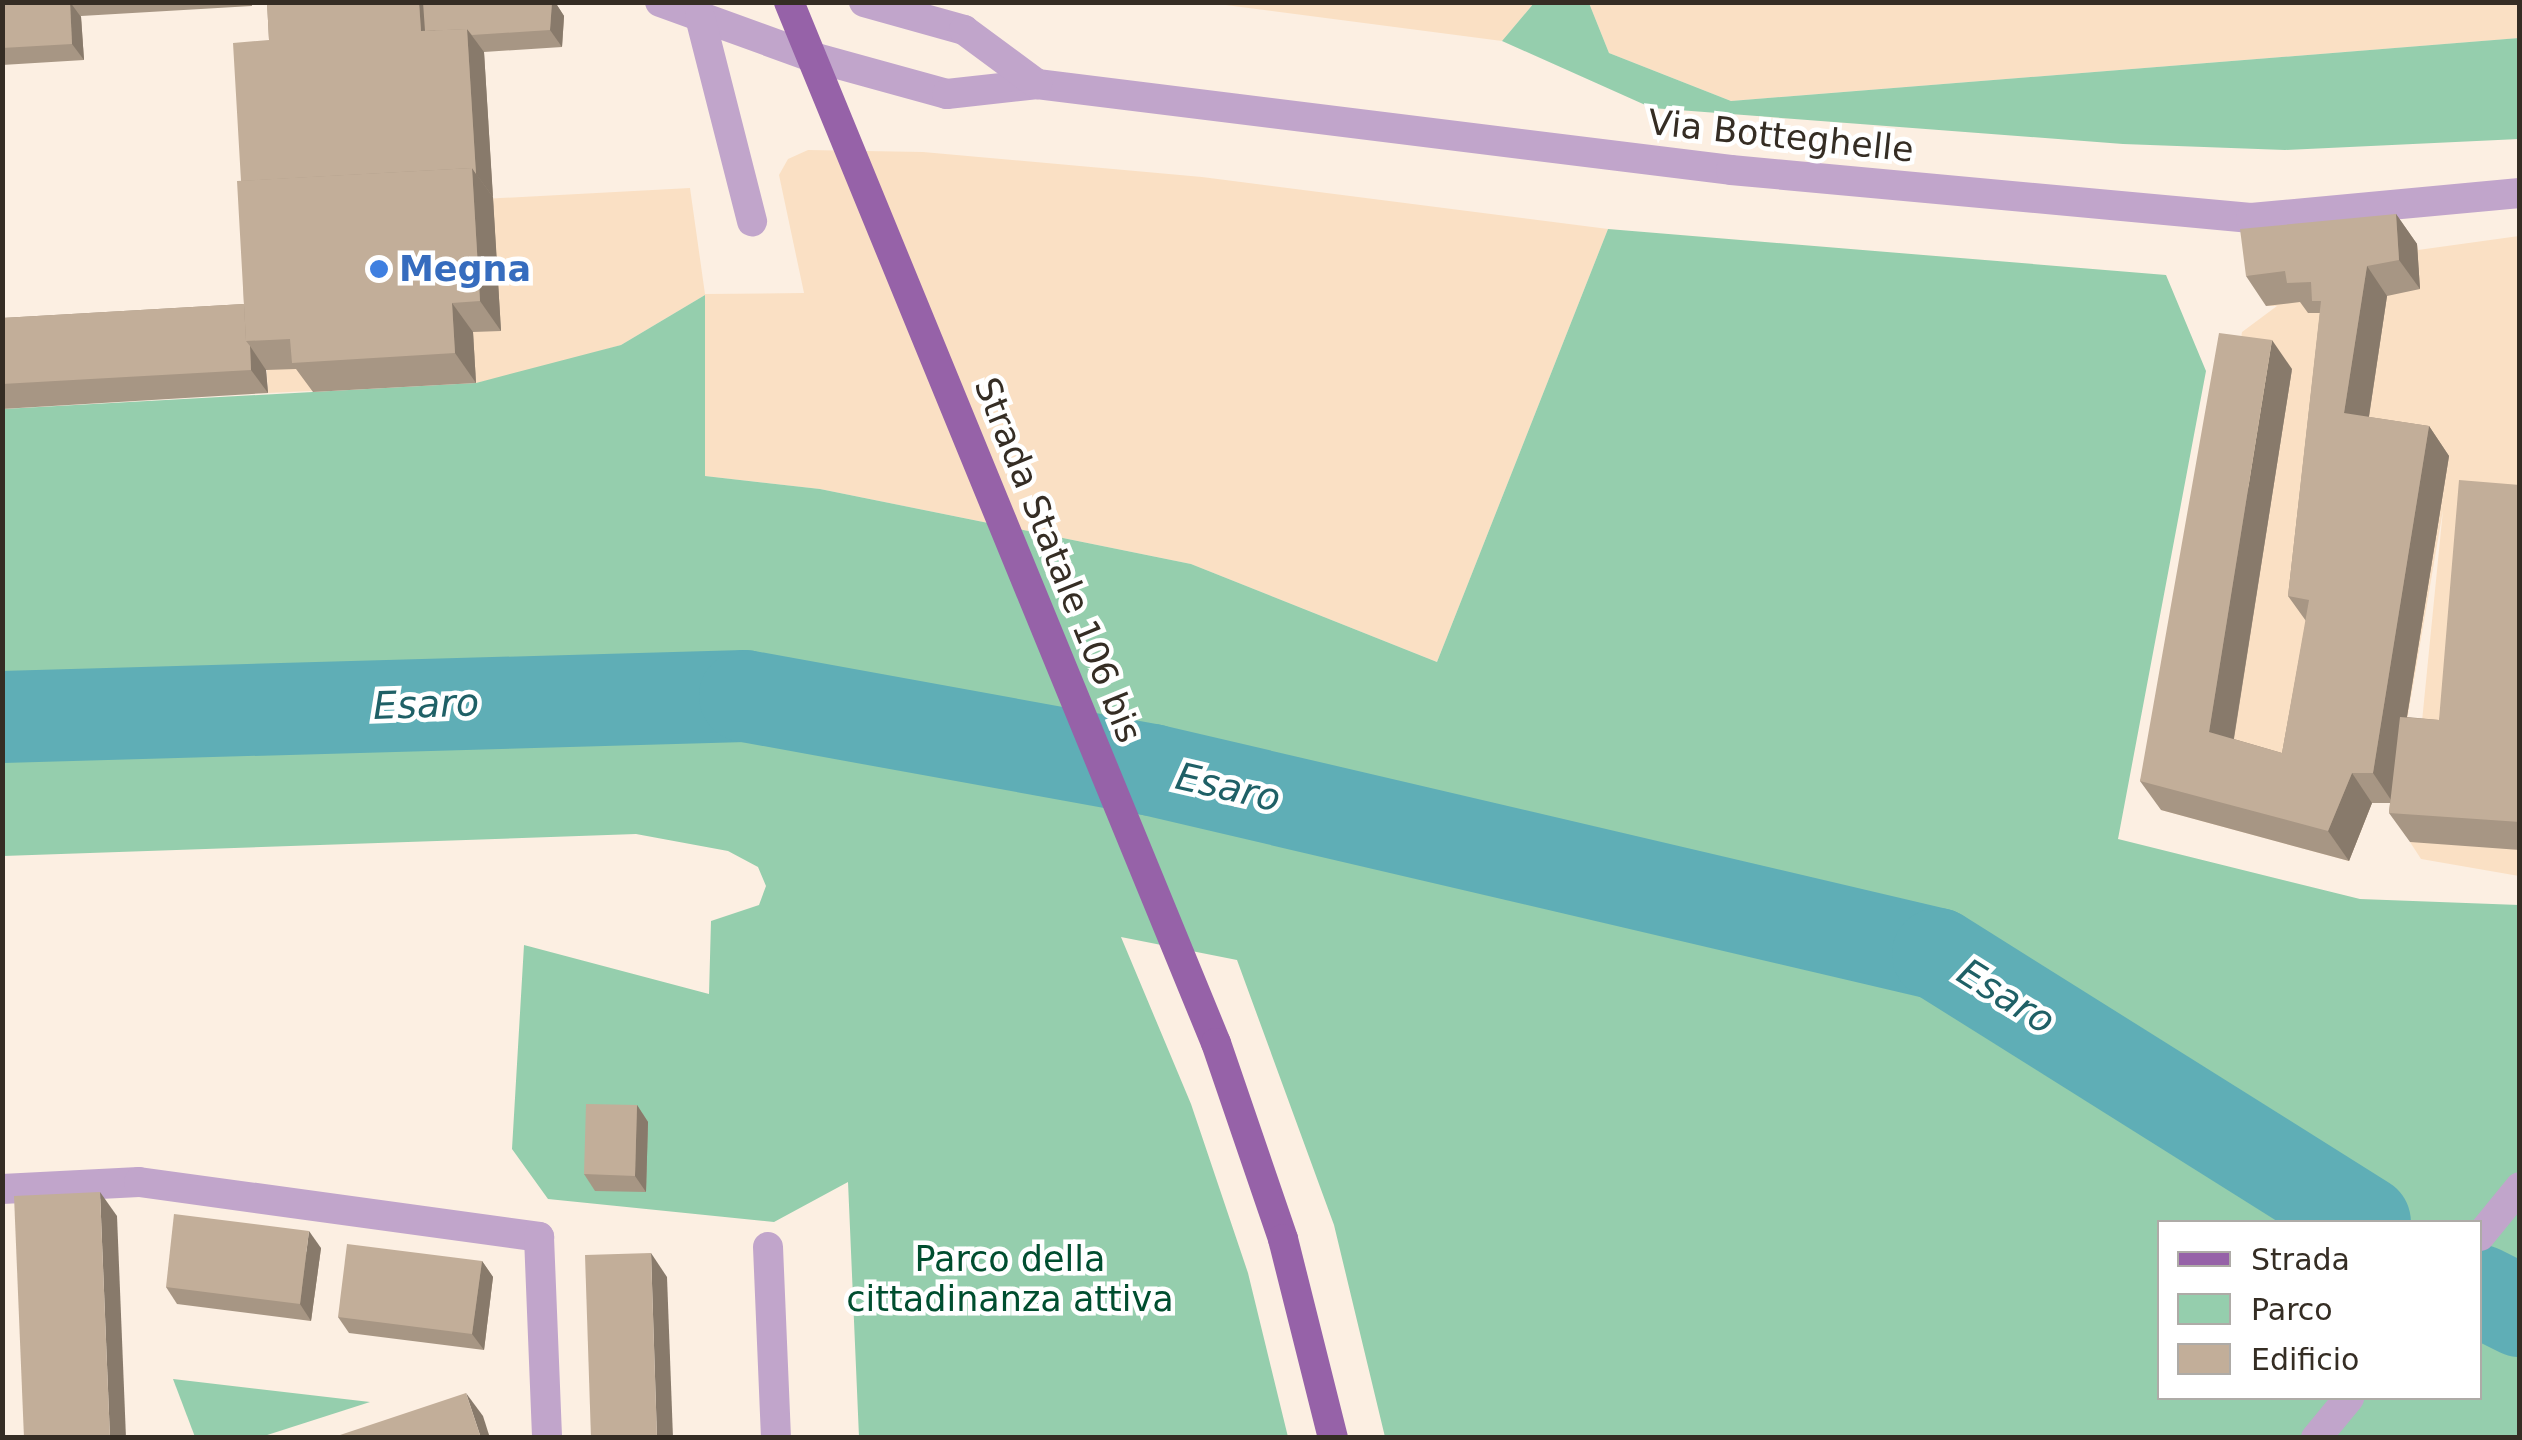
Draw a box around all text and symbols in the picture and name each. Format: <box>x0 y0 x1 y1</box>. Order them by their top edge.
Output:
street label: Via Botteghelle <box>1646 101 1916 171</box>
place label: Megna <box>399 248 531 290</box>
marker: Megna <box>368 258 390 280</box>
street label: Strada Statale 106 bis <box>966 372 1150 748</box>
water label: Esaro <box>372 680 480 730</box>
water label: Esaro <box>1171 754 1285 822</box>
water label: Esaro <box>1949 950 2063 1044</box>
legend <box>2157 1220 2482 1400</box>
park label: Parco della cittadinanza attiva <box>846 1238 1174 1320</box>
text: Strada <box>2251 1242 2350 1277</box>
text: Parco <box>2251 1292 2333 1327</box>
text: Edificio <box>2251 1342 2359 1377</box>

